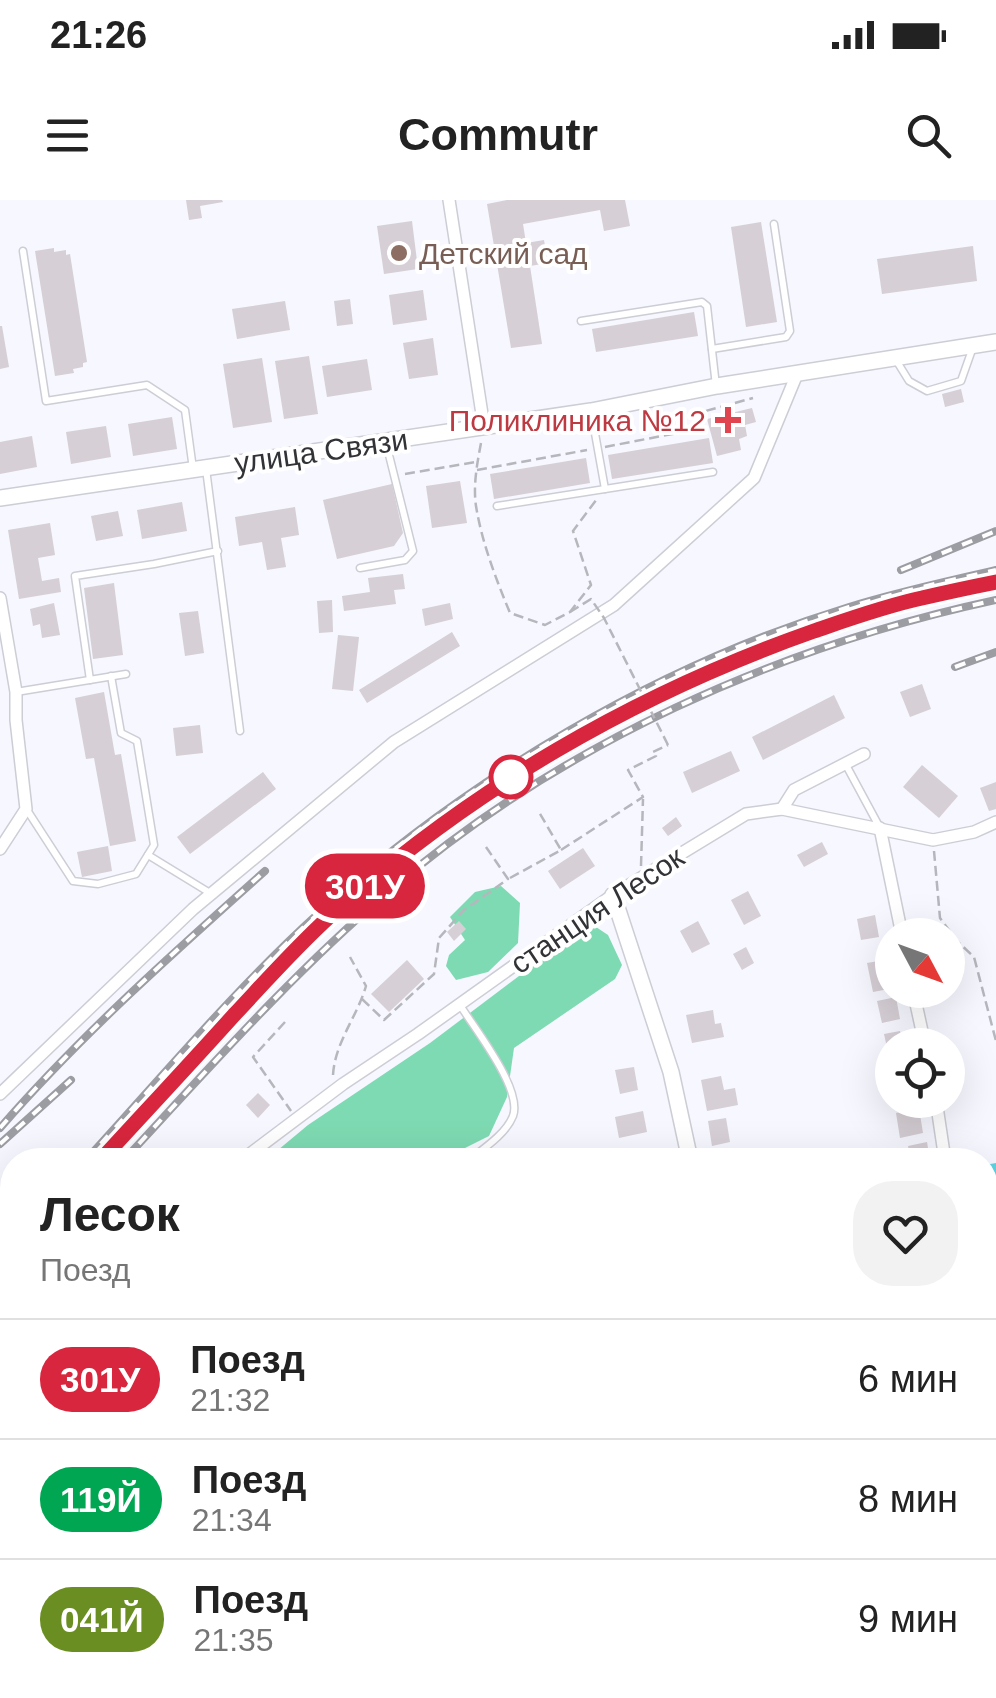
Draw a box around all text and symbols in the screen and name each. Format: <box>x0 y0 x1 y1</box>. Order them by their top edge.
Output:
text: 21:26 <box>50 14 147 56</box>
icon: menu <box>40 108 95 163</box>
icon: search <box>901 108 956 163</box>
text: Commutr <box>398 109 598 160</box>
place label: Детский сад <box>419 237 588 270</box>
marker: Детский сад <box>388 242 410 264</box>
place label: Поликлиника №12 <box>449 404 706 437</box>
marker: Поликлиника №12 <box>715 407 741 433</box>
street label: улица Связи <box>232 422 410 480</box>
unlabelled marker <box>490 756 532 798</box>
street label: станция Лесок <box>504 839 691 980</box>
line badge: 301У <box>295 854 435 918</box>
text: 301У <box>325 867 405 906</box>
north arrow <box>875 918 965 1008</box>
map controls <box>875 918 965 1118</box>
button: locate <box>875 1028 965 1118</box>
button: heart <box>853 1181 958 1286</box>
text: Лесок <box>40 1188 180 1241</box>
text: Поезд <box>40 1252 131 1288</box>
text: Поезд <box>190 1339 305 1381</box>
text: 6 мин <box>858 1358 958 1400</box>
text: 301У <box>60 1360 140 1399</box>
text: 21:32 <box>190 1382 270 1418</box>
text: Поезд <box>192 1459 306 1501</box>
text: 8 мин <box>858 1478 958 1520</box>
text: 119Й <box>60 1480 142 1519</box>
text: 21:34 <box>192 1502 272 1538</box>
text: Поезд <box>194 1579 308 1621</box>
text: 9 мин <box>858 1598 958 1640</box>
text: 041Й <box>60 1600 144 1639</box>
text: 21:35 <box>194 1622 274 1658</box>

